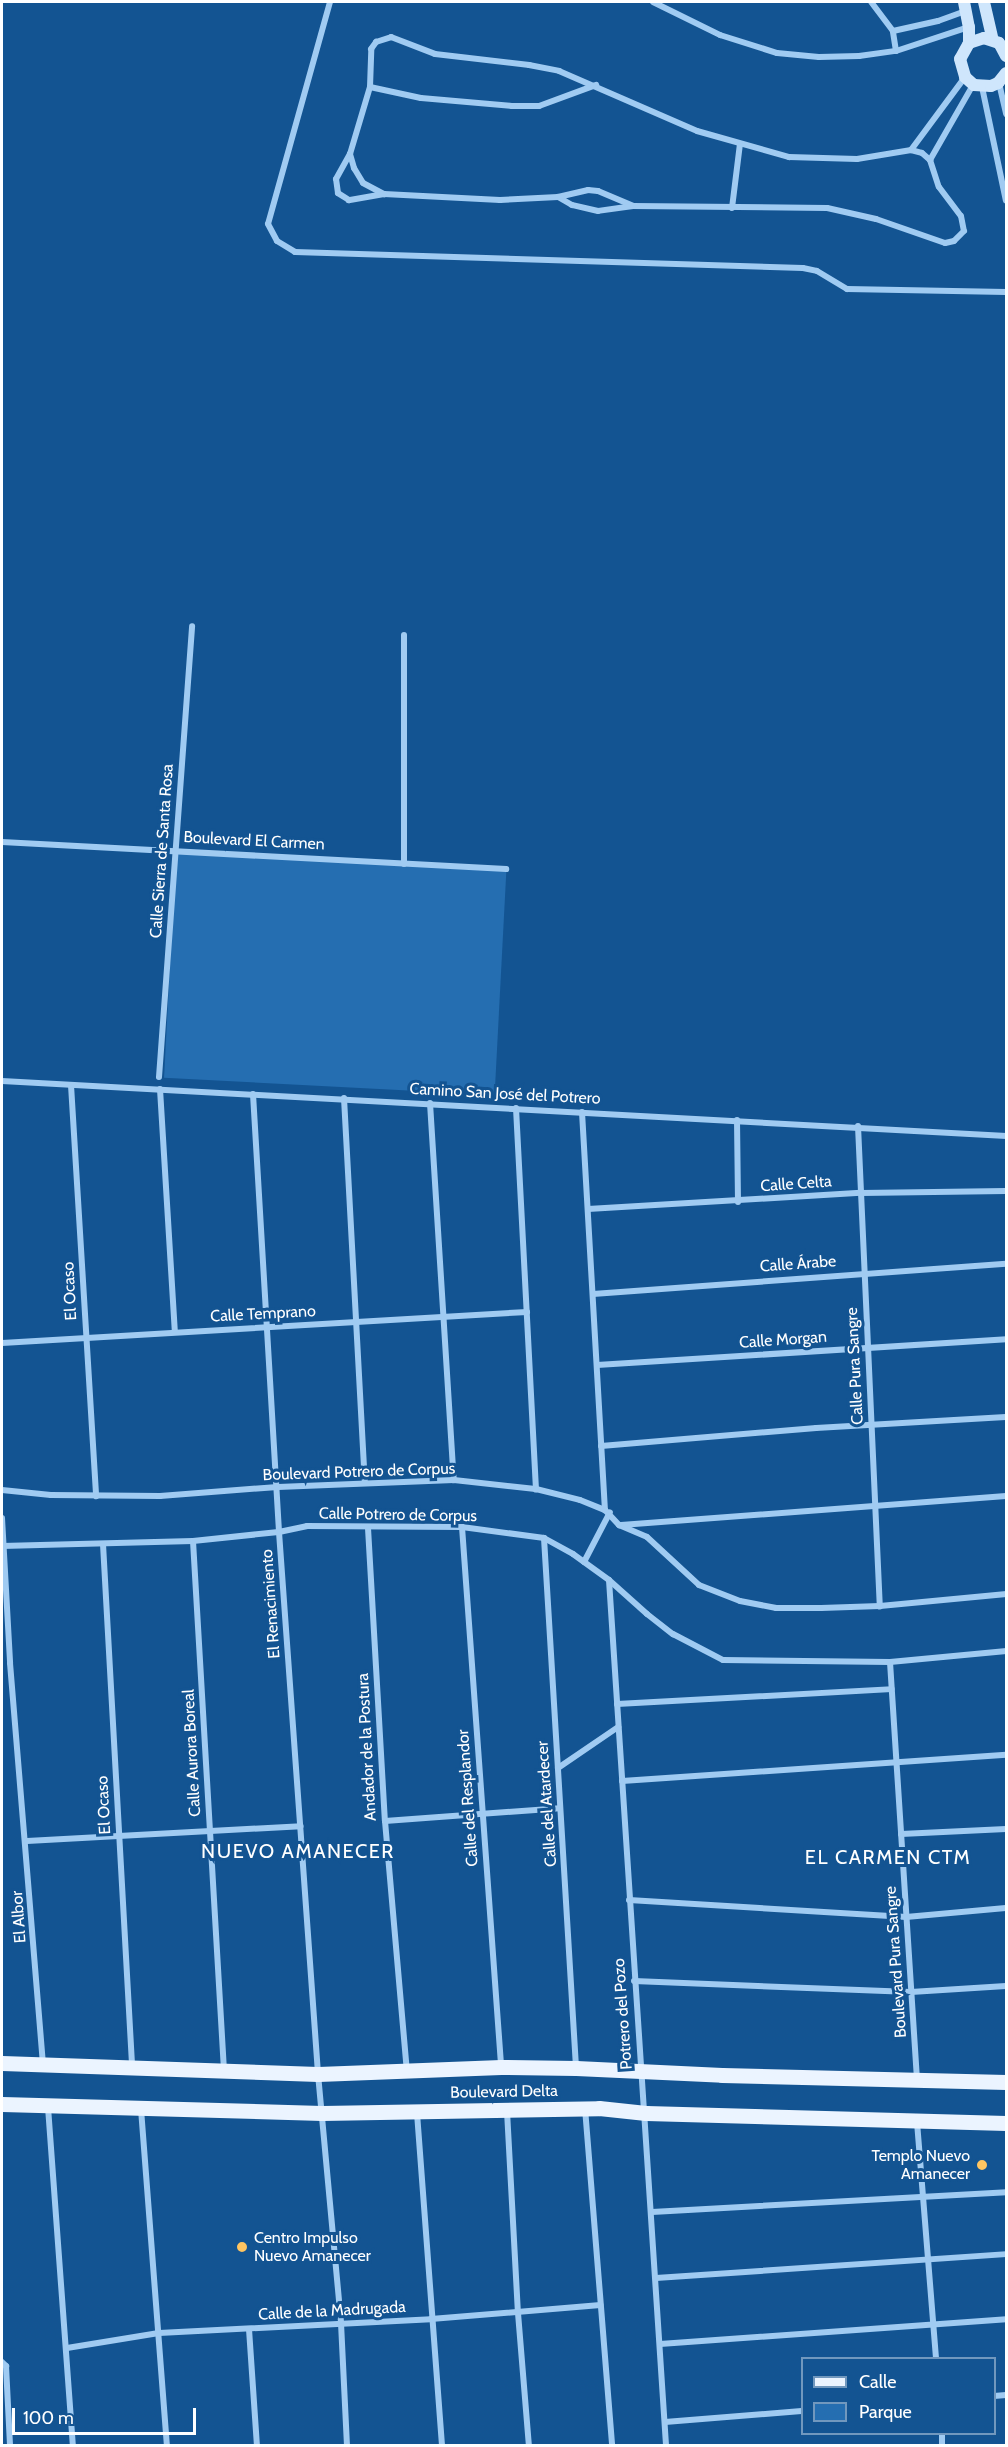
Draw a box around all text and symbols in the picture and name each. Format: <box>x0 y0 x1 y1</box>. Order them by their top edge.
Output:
street label: Calle Sierra de Santa Rosa <box>146 763 178 939</box>
street label: Boulevard El Carmen <box>183 828 325 854</box>
street label: Camino San José del Potrero <box>409 1079 601 1109</box>
street label: Calle Celta <box>760 1172 832 1196</box>
street label: Calle Árabe <box>759 1252 837 1276</box>
street label: El Ocaso <box>59 1261 81 1321</box>
street label: Calle Temprano <box>210 1302 316 1326</box>
street label: Calle Pura Sangre <box>842 1307 868 1425</box>
street label: Calle Morgan <box>738 1327 828 1353</box>
street label: Boulevard Potrero de Corpus <box>262 1459 456 1485</box>
street label: Calle Potrero de Corpus <box>319 1504 477 1526</box>
street label: El Renacimiento <box>258 1549 284 1659</box>
street label: Andador de la Postura <box>354 1673 380 1821</box>
street label: Calle Aurora Boreal <box>179 1689 205 1817</box>
street label: Calle del Resplandor <box>454 1729 482 1867</box>
street label: Calle del Atardecer <box>533 1740 561 1868</box>
street label: El Ocaso <box>93 1775 115 1835</box>
district label: NUEVO AMANECER <box>201 1839 395 1863</box>
district label: EL CARMEN CTM <box>805 1845 971 1869</box>
street label: Boulevard Pura Sangre <box>881 1886 911 2038</box>
street label: El Albor <box>8 1890 30 1944</box>
street label: Potrero del Pozo <box>610 1958 636 2070</box>
street label: Boulevard Delta <box>450 2081 558 2103</box>
place label: Templo Nuevo Amanecer <box>871 2146 970 2184</box>
marker: Templo Nuevo Amanecer <box>975 2158 989 2172</box>
place label: Centro Impulso Nuevo Amanecer <box>254 2228 371 2266</box>
marker: Centro Impulso Nuevo Amanecer <box>235 2240 249 2254</box>
street label: Calle de la Madrugada <box>258 2298 406 2324</box>
legend <box>801 2357 996 2435</box>
text: Calle <box>859 2371 896 2393</box>
scale bar <box>15 2396 200 2434</box>
text: Parque <box>859 2401 912 2423</box>
text: 100 m <box>23 2407 74 2429</box>

